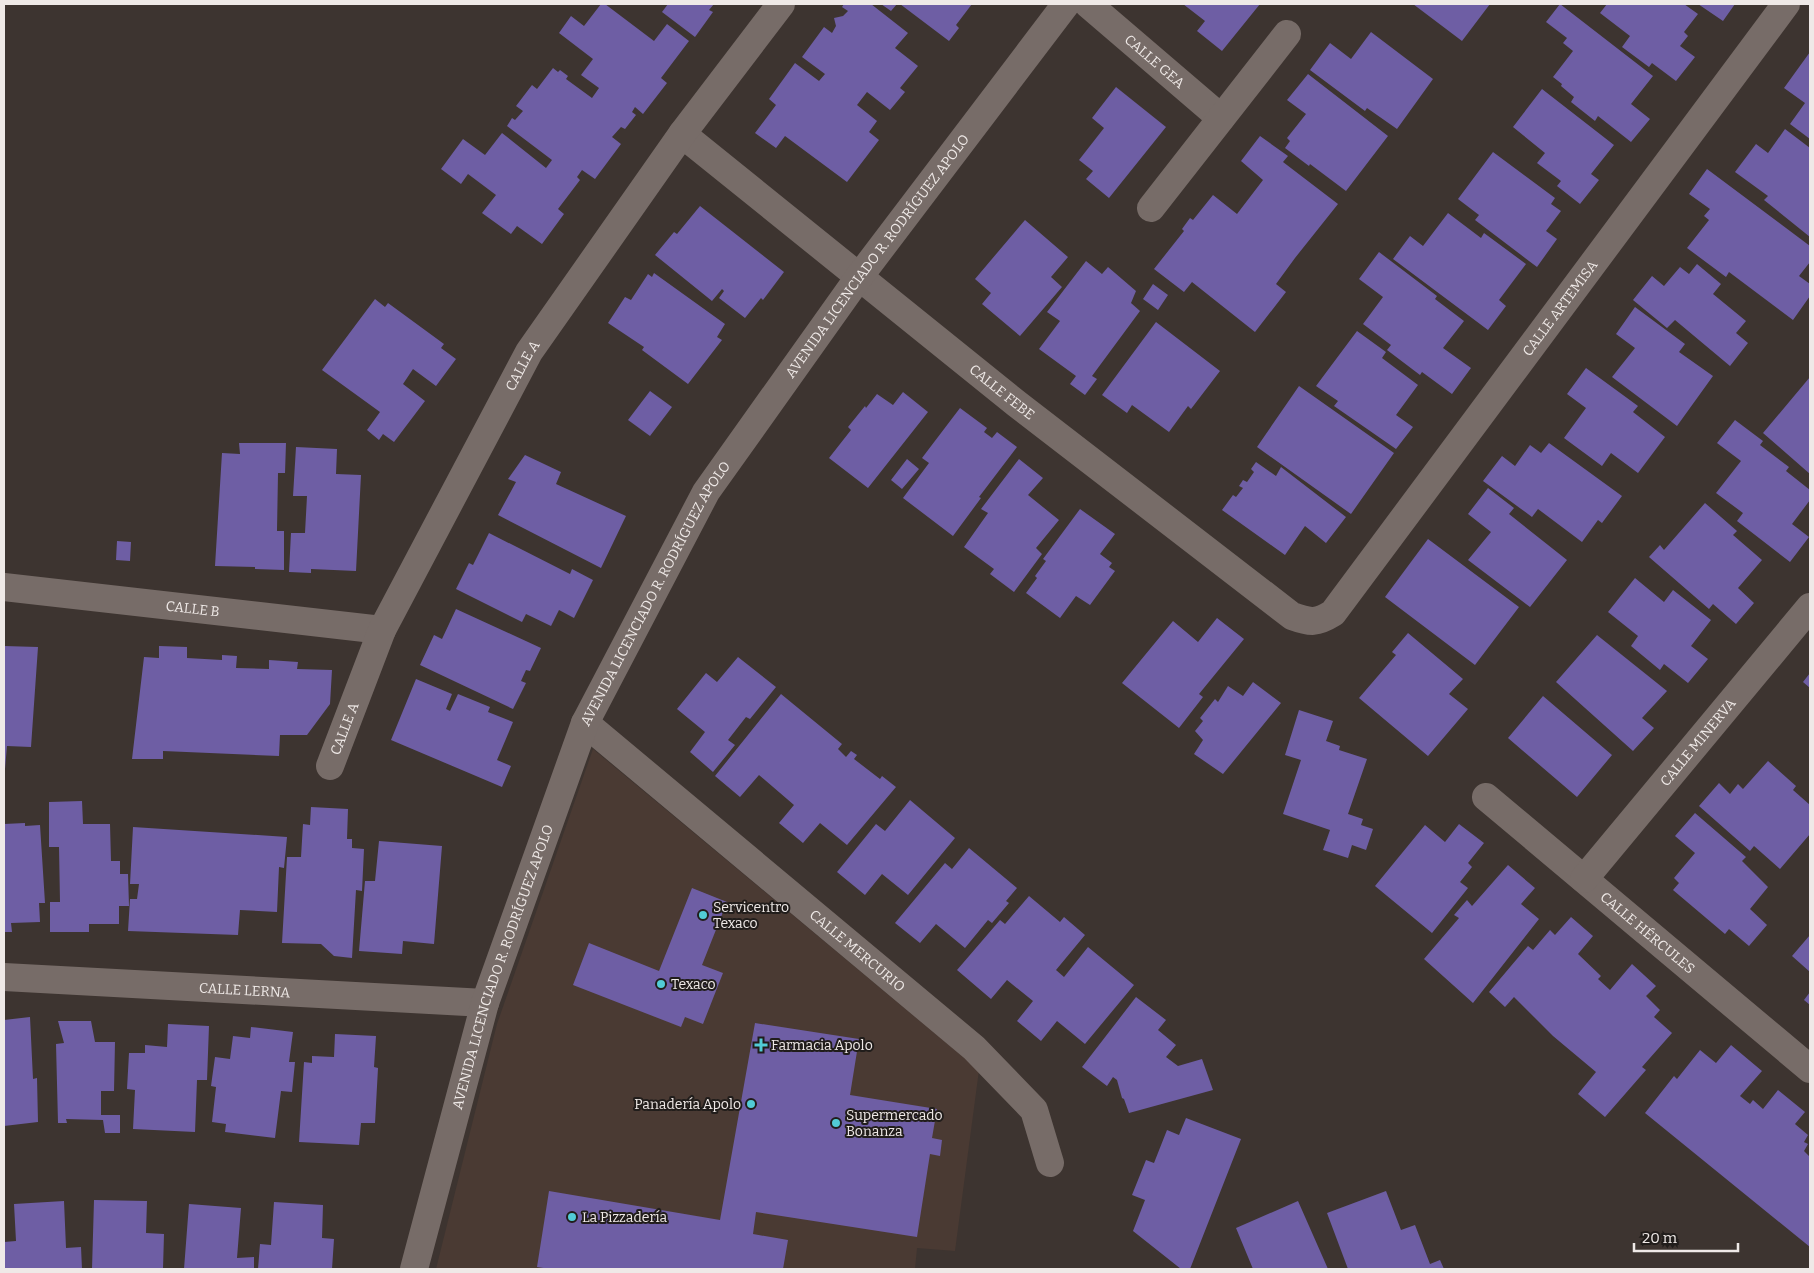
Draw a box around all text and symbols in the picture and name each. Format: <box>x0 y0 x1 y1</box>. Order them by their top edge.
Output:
street label: CALLE GEA <box>1121 31 1188 92</box>
street label: AVENIDA LICENCIADO R. RODRÍGUEZ APOLO <box>782 131 973 381</box>
street label: CALLE ARTEMISA <box>1519 257 1601 359</box>
street label: CALLE A <box>502 337 543 394</box>
street label: CALLE FEBE <box>966 361 1038 423</box>
street label: AVENIDA LICENCIADO R. RODRÍGUEZ APOLO <box>577 458 734 729</box>
street label: CALLE B <box>165 597 221 620</box>
street label: CALLE MINERVA <box>1656 695 1739 789</box>
street label: CALLE A <box>327 700 362 757</box>
street label: AVENIDA LICENCIADO R. RODRÍGUEZ APOLO <box>449 822 557 1111</box>
street label: CALLE HÉRCULES <box>1597 888 1698 977</box>
place label: Servicentro Texaco <box>713 899 789 932</box>
street label: CALLE MERCURIO <box>806 906 909 995</box>
marker: Servicentro Texaco <box>697 909 709 921</box>
place label: Texaco <box>671 976 716 993</box>
marker: Texaco <box>655 978 667 990</box>
street label: CALLE LERNA <box>199 979 291 1001</box>
place label: Farmacia Apolo <box>771 1037 873 1054</box>
marker: Farmacia Apolo <box>755 1039 767 1051</box>
place label: Panadería Apolo <box>634 1096 741 1113</box>
marker: Panadería Apolo <box>745 1098 757 1110</box>
place label: Supermercado Bonanza <box>846 1107 943 1140</box>
marker: Supermercado Bonanza <box>830 1117 842 1129</box>
place label: La Pizzadería <box>582 1209 667 1226</box>
marker: La Pizzadería <box>566 1211 578 1223</box>
scale bar <box>1634 1220 1738 1252</box>
text: 20 m <box>1642 1229 1678 1247</box>

